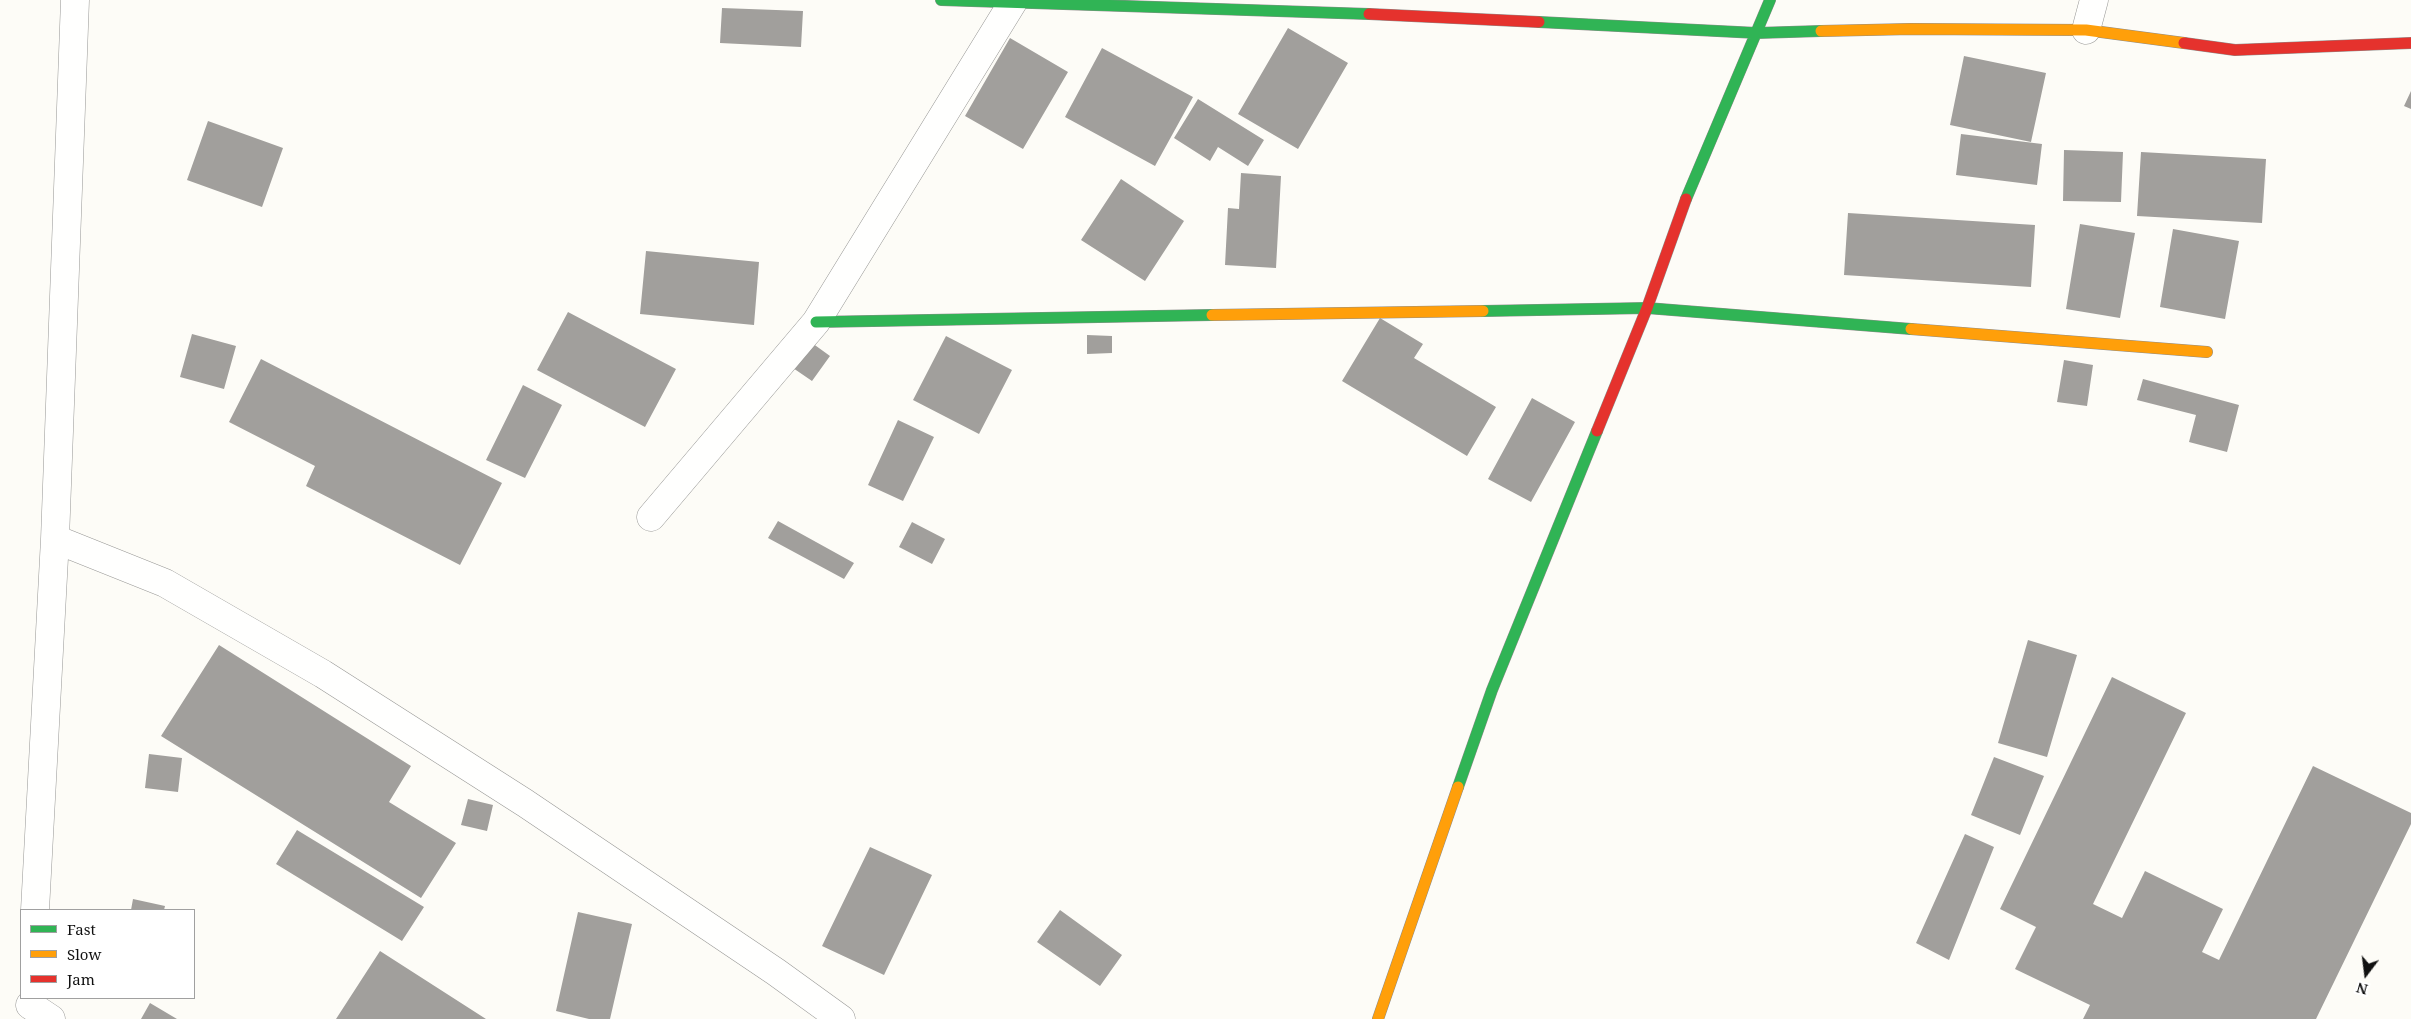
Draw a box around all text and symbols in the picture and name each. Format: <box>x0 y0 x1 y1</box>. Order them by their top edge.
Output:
legend <box>20 909 195 999</box>
text: Fast <box>67 919 96 939</box>
text: Slow <box>67 944 101 964</box>
north arrow <box>2341 949 2391 999</box>
text: Jam <box>67 969 95 989</box>
text: N <box>2354 978 2370 1000</box>

